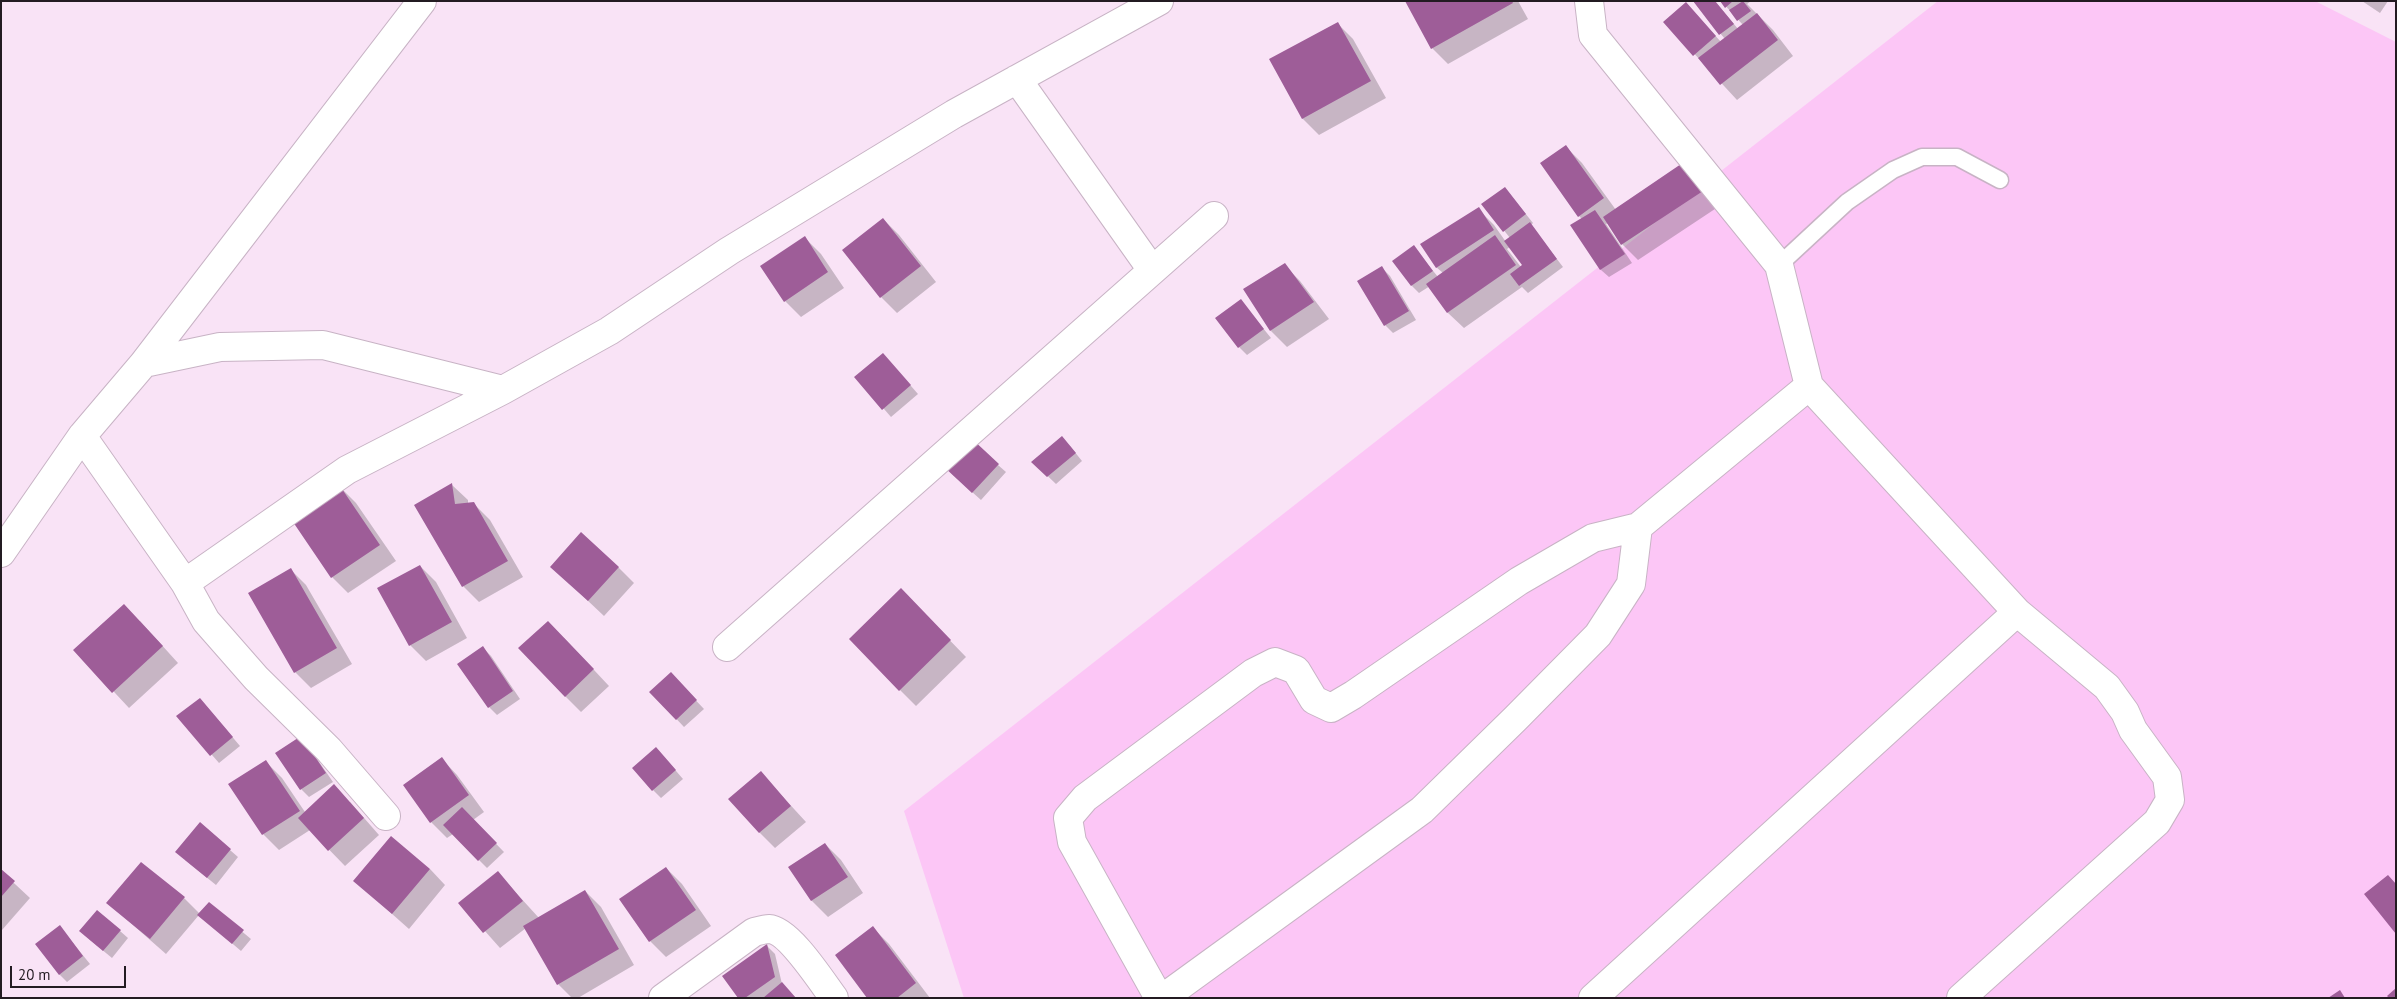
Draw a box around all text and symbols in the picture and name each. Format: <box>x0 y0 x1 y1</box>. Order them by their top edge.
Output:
scale bar <box>12 956 129 988</box>
text: 20 m <box>18 965 51 984</box>

